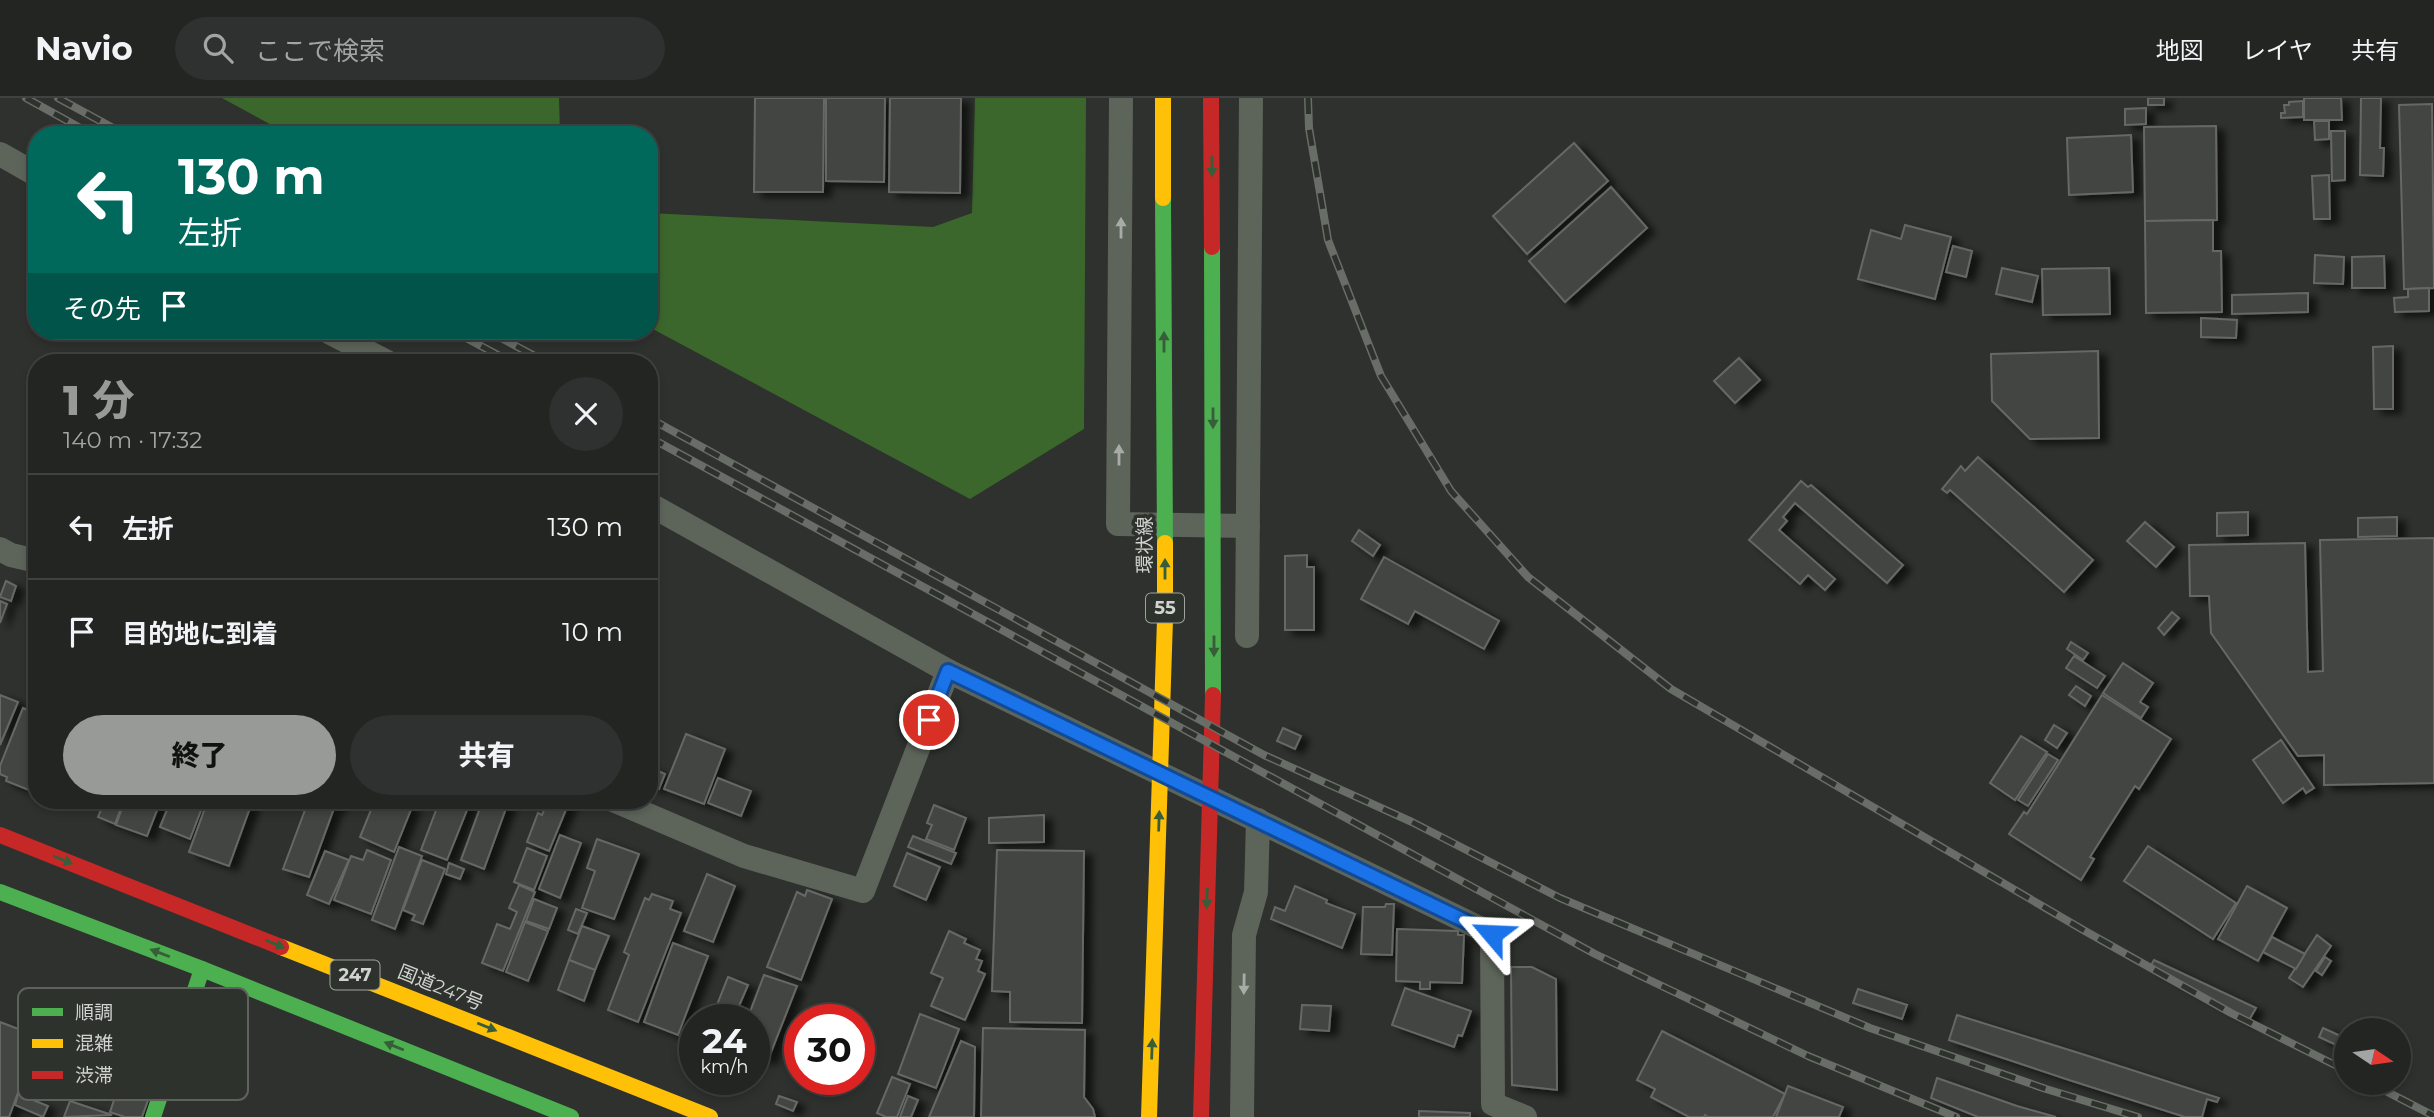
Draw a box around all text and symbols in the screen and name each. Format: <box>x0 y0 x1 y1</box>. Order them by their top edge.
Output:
search box <box>175 17 665 80</box>
text: Navio <box>35 28 133 68</box>
icon: search <box>199 29 237 67</box>
text: ここで検索 <box>255 35 385 67</box>
text: 地図 <box>2156 36 2204 65</box>
text: レイヤ <box>2242 36 2313 65</box>
text: 共有 <box>2351 36 2399 65</box>
text: 130 m <box>178 147 325 206</box>
icon: left <box>63 154 154 245</box>
one-way arrow <box>1206 155 1218 177</box>
text: 左折 <box>178 213 242 252</box>
one-way arrow <box>1115 217 1126 239</box>
icon: arrive <box>155 287 193 325</box>
text: その先 <box>63 293 141 325</box>
one-way arrow <box>1158 331 1170 353</box>
text: 1 分 <box>63 374 134 426</box>
button: close <box>549 377 623 451</box>
one-way arrow <box>1207 407 1219 429</box>
text: 140 m · 17:32 <box>63 426 202 454</box>
one-way arrow <box>1113 444 1125 466</box>
icon: left <box>63 508 101 546</box>
text: 130 m <box>547 511 623 543</box>
text: 左折 <box>122 513 174 545</box>
street label: 環状線 <box>1133 516 1156 574</box>
one-way arrow <box>1159 558 1171 580</box>
road number: 55 <box>1146 594 1184 622</box>
icon: arrive <box>63 613 101 651</box>
text: 10 m <box>562 616 623 648</box>
text: 目的地に到着 <box>122 618 278 650</box>
one-way arrow <box>1208 635 1220 657</box>
pin <box>899 690 959 750</box>
icon: arrive <box>910 701 948 739</box>
button: 終了 <box>63 715 336 795</box>
button: 共有 <box>350 715 623 795</box>
one-way arrow <box>1153 810 1164 832</box>
one-way arrow <box>53 855 74 866</box>
one-way arrow <box>1201 887 1213 909</box>
position arrow <box>1455 897 1529 971</box>
one-way arrow <box>265 938 286 949</box>
one-way arrow <box>149 947 170 958</box>
road number: 247 <box>330 960 380 990</box>
street label: 国道247号 <box>395 960 487 1015</box>
one-way arrow <box>1238 974 1249 996</box>
legend <box>18 988 248 1100</box>
text: 順調 <box>75 1001 113 1024</box>
speed limit sign: 30 <box>784 1004 875 1095</box>
north arrow <box>2334 1018 2412 1096</box>
map controls <box>2334 1018 2411 1095</box>
text: 24 <box>702 1019 747 1062</box>
one-way arrow <box>476 1022 497 1033</box>
text: 混雑 <box>75 1032 113 1055</box>
one-way arrow <box>1146 1038 1157 1060</box>
one-way arrow <box>383 1041 404 1052</box>
text: km/h <box>700 1056 749 1078</box>
text: 渋滞 <box>75 1064 113 1087</box>

